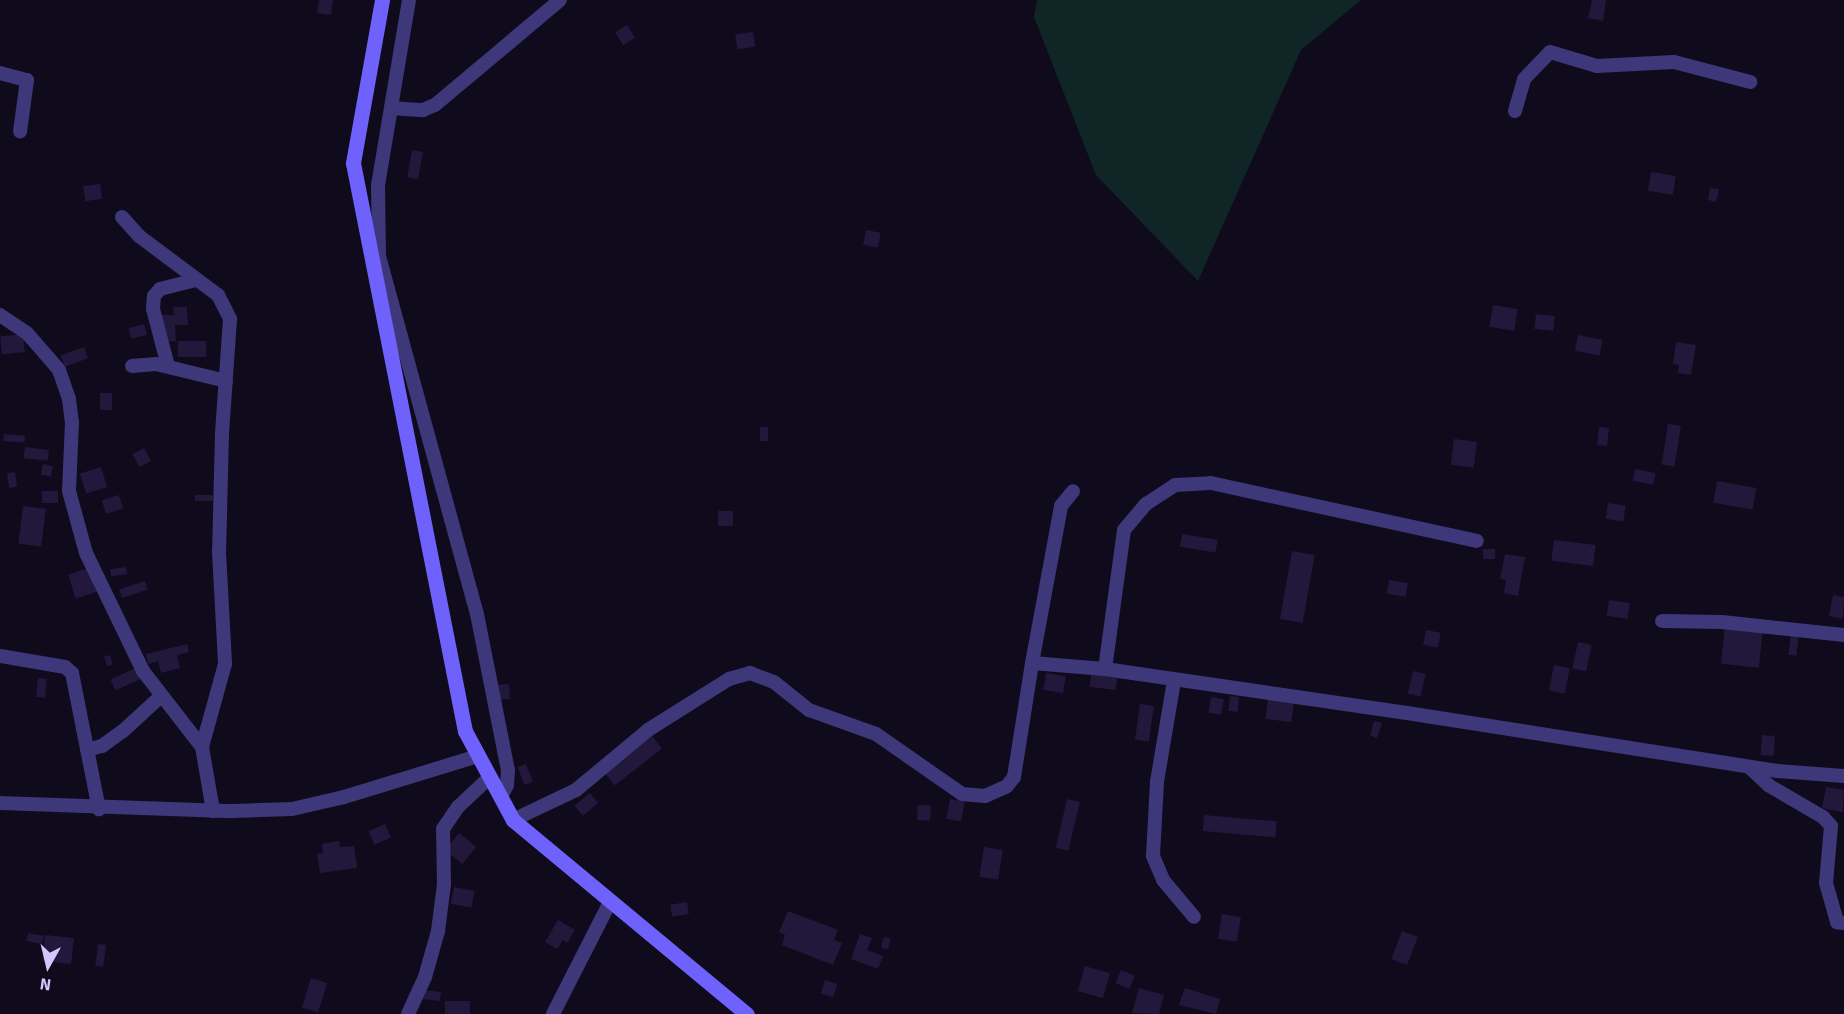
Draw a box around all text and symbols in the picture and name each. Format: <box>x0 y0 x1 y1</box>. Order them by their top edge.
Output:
north arrow <box>18 936 78 996</box>
text: N <box>39 973 52 995</box>

